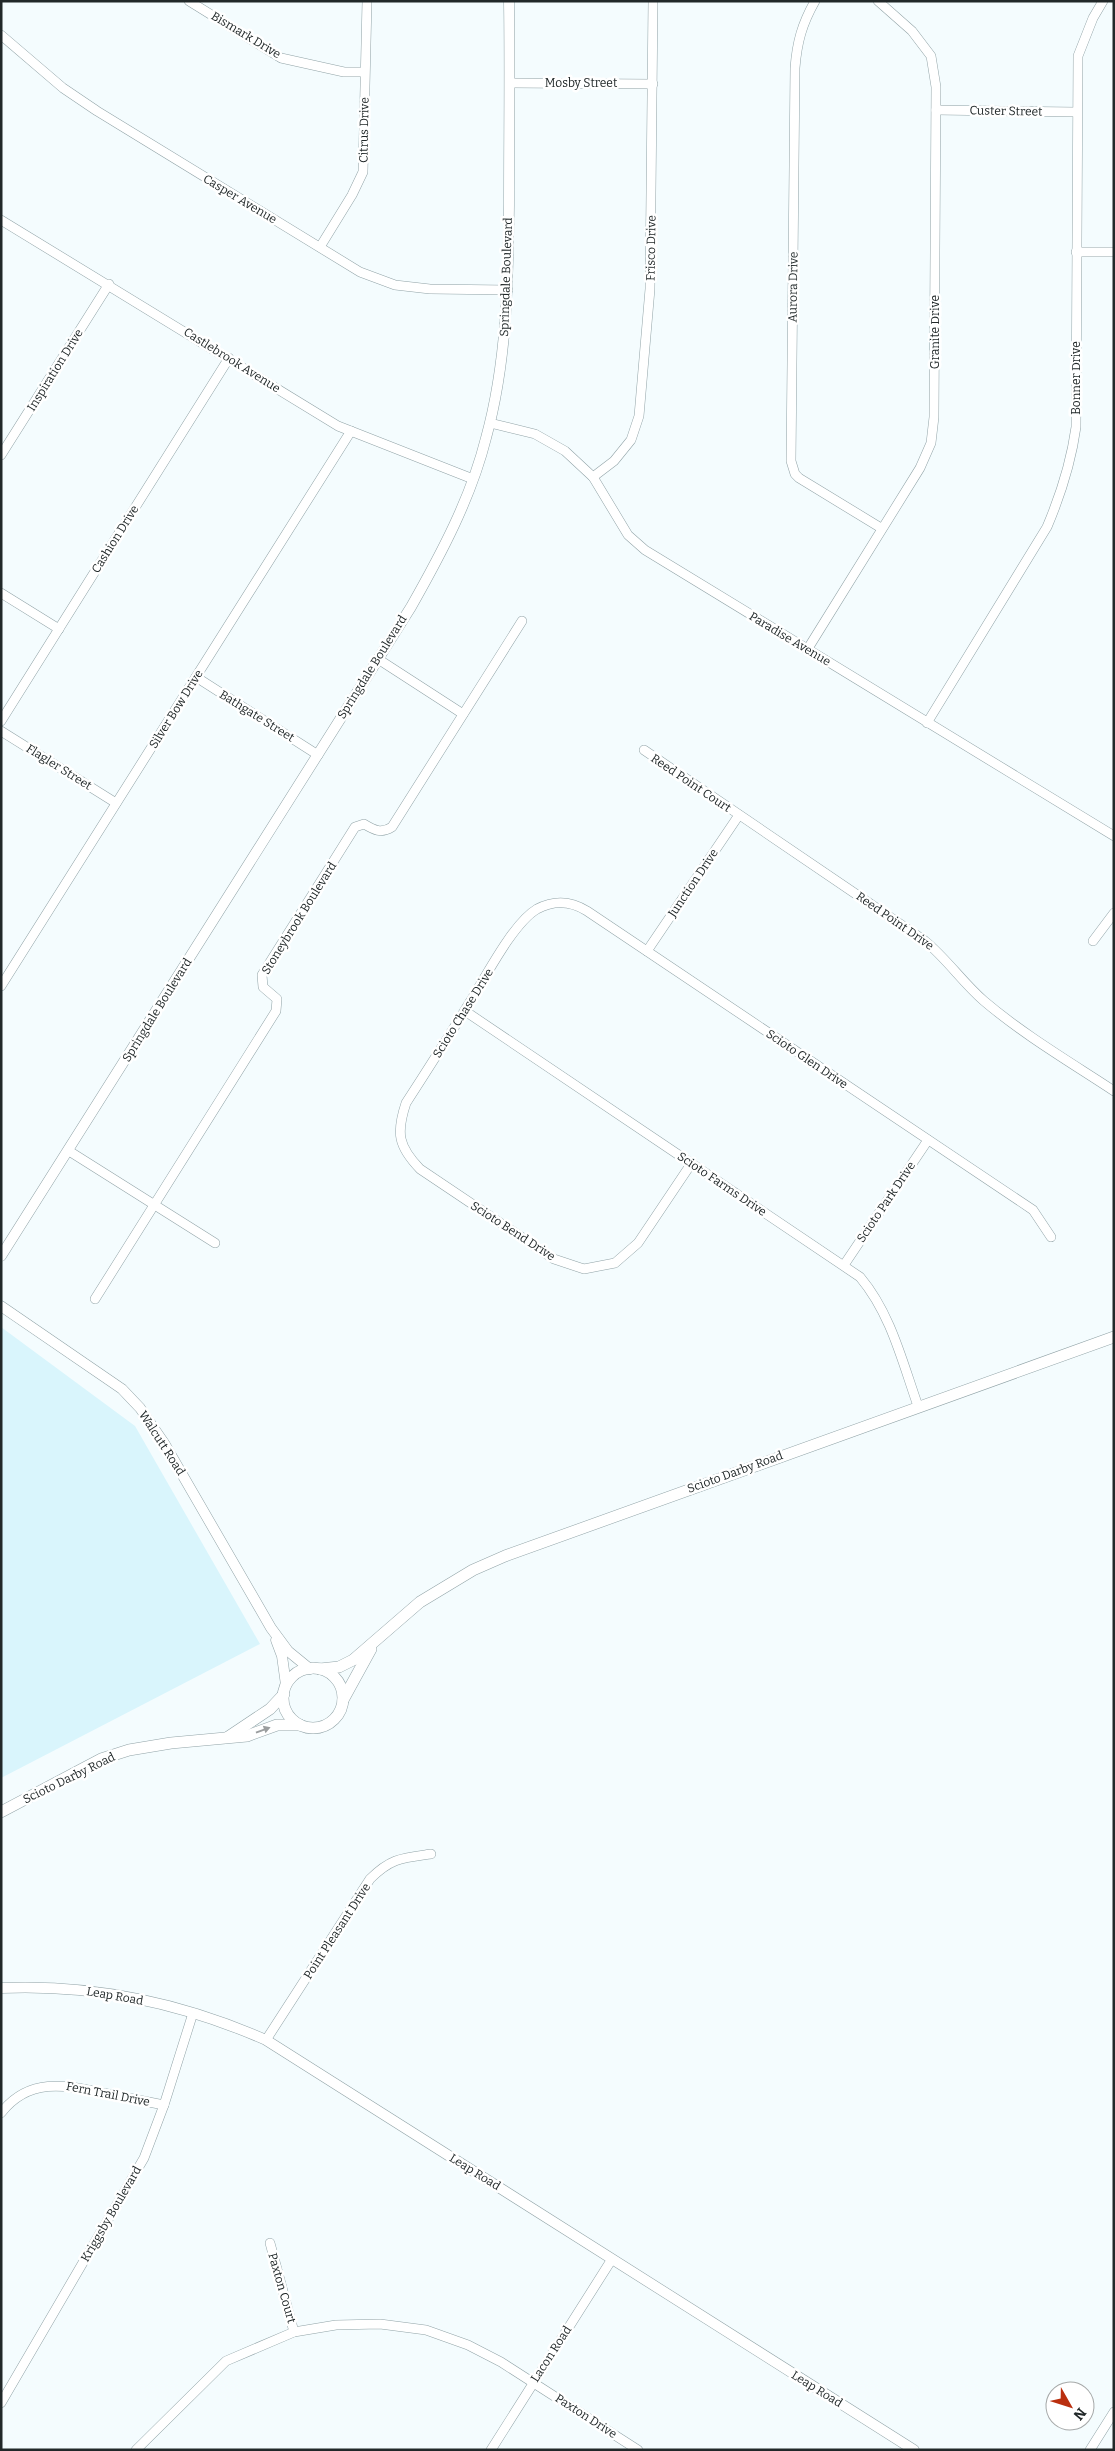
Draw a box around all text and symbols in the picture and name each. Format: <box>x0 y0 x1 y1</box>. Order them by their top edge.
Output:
street label: Bismark Drive <box>209 9 283 61</box>
street label: Mosby Street <box>545 76 618 90</box>
street label: Citrus Drive <box>356 97 372 163</box>
street label: Custer Street <box>969 103 1043 119</box>
street label: Casper Avenue <box>201 172 279 226</box>
street label: Frisco Drive <box>643 215 659 281</box>
street label: Springdale Boulevard <box>497 217 515 337</box>
street label: Aurora Drive <box>785 251 801 323</box>
street label: Granite Drive <box>928 295 942 369</box>
street label: Castlebrook Avenue <box>181 325 283 395</box>
street label: Inspiration Drive <box>24 326 86 414</box>
street label: Bonner Drive <box>1069 341 1083 415</box>
street label: Cashion Drive <box>89 503 141 575</box>
street label: Paradise Avenue <box>747 609 833 669</box>
street label: Springdale Boulevard <box>334 613 410 721</box>
street label: Silver Bow Drive <box>146 667 206 751</box>
street label: Bathgate Street <box>217 687 298 745</box>
street label: Flagler Street <box>24 741 95 793</box>
street label: Reed Point Court <box>648 751 734 815</box>
street label: Junction Drive <box>664 846 721 921</box>
street label: Stoneybrook Boulevard <box>259 859 339 977</box>
street label: Reed Point Drive <box>853 889 937 953</box>
street label: Springdale Boulevard <box>119 956 195 1064</box>
street label: Scioto Chase Drive <box>430 966 496 1060</box>
street label: Scioto Glen Drive <box>764 1027 850 1091</box>
street label: Scioto Farms Drive <box>675 1149 769 1219</box>
street label: Scioto Park Drive <box>854 1159 918 1245</box>
street label: Scioto Bend Drive <box>468 1198 558 1264</box>
street label: Walcutt Road <box>136 1408 188 1478</box>
street label: Scioto Darby Road <box>685 1448 785 1496</box>
one-way arrow <box>256 1726 271 1734</box>
street label: Scioto Darby Road <box>21 1750 117 1806</box>
street label: Point Pleasant Drive <box>301 1880 373 1982</box>
street label: Leap Road <box>86 1984 144 2008</box>
street label: Fern Trail Drive <box>65 2079 151 2109</box>
street label: Leap Road <box>447 2151 503 2193</box>
street label: Kriggsby Boulevard <box>78 2164 144 2264</box>
street label: Paxton Court <box>265 2251 299 2325</box>
street label: Lacon Road <box>528 2323 574 2385</box>
street label: Leap Road <box>789 2368 845 2410</box>
north arrow <box>1045 2381 1095 2431</box>
street label: Paxton Drive <box>553 2391 619 2441</box>
text: N <box>1070 2404 1090 2424</box>

